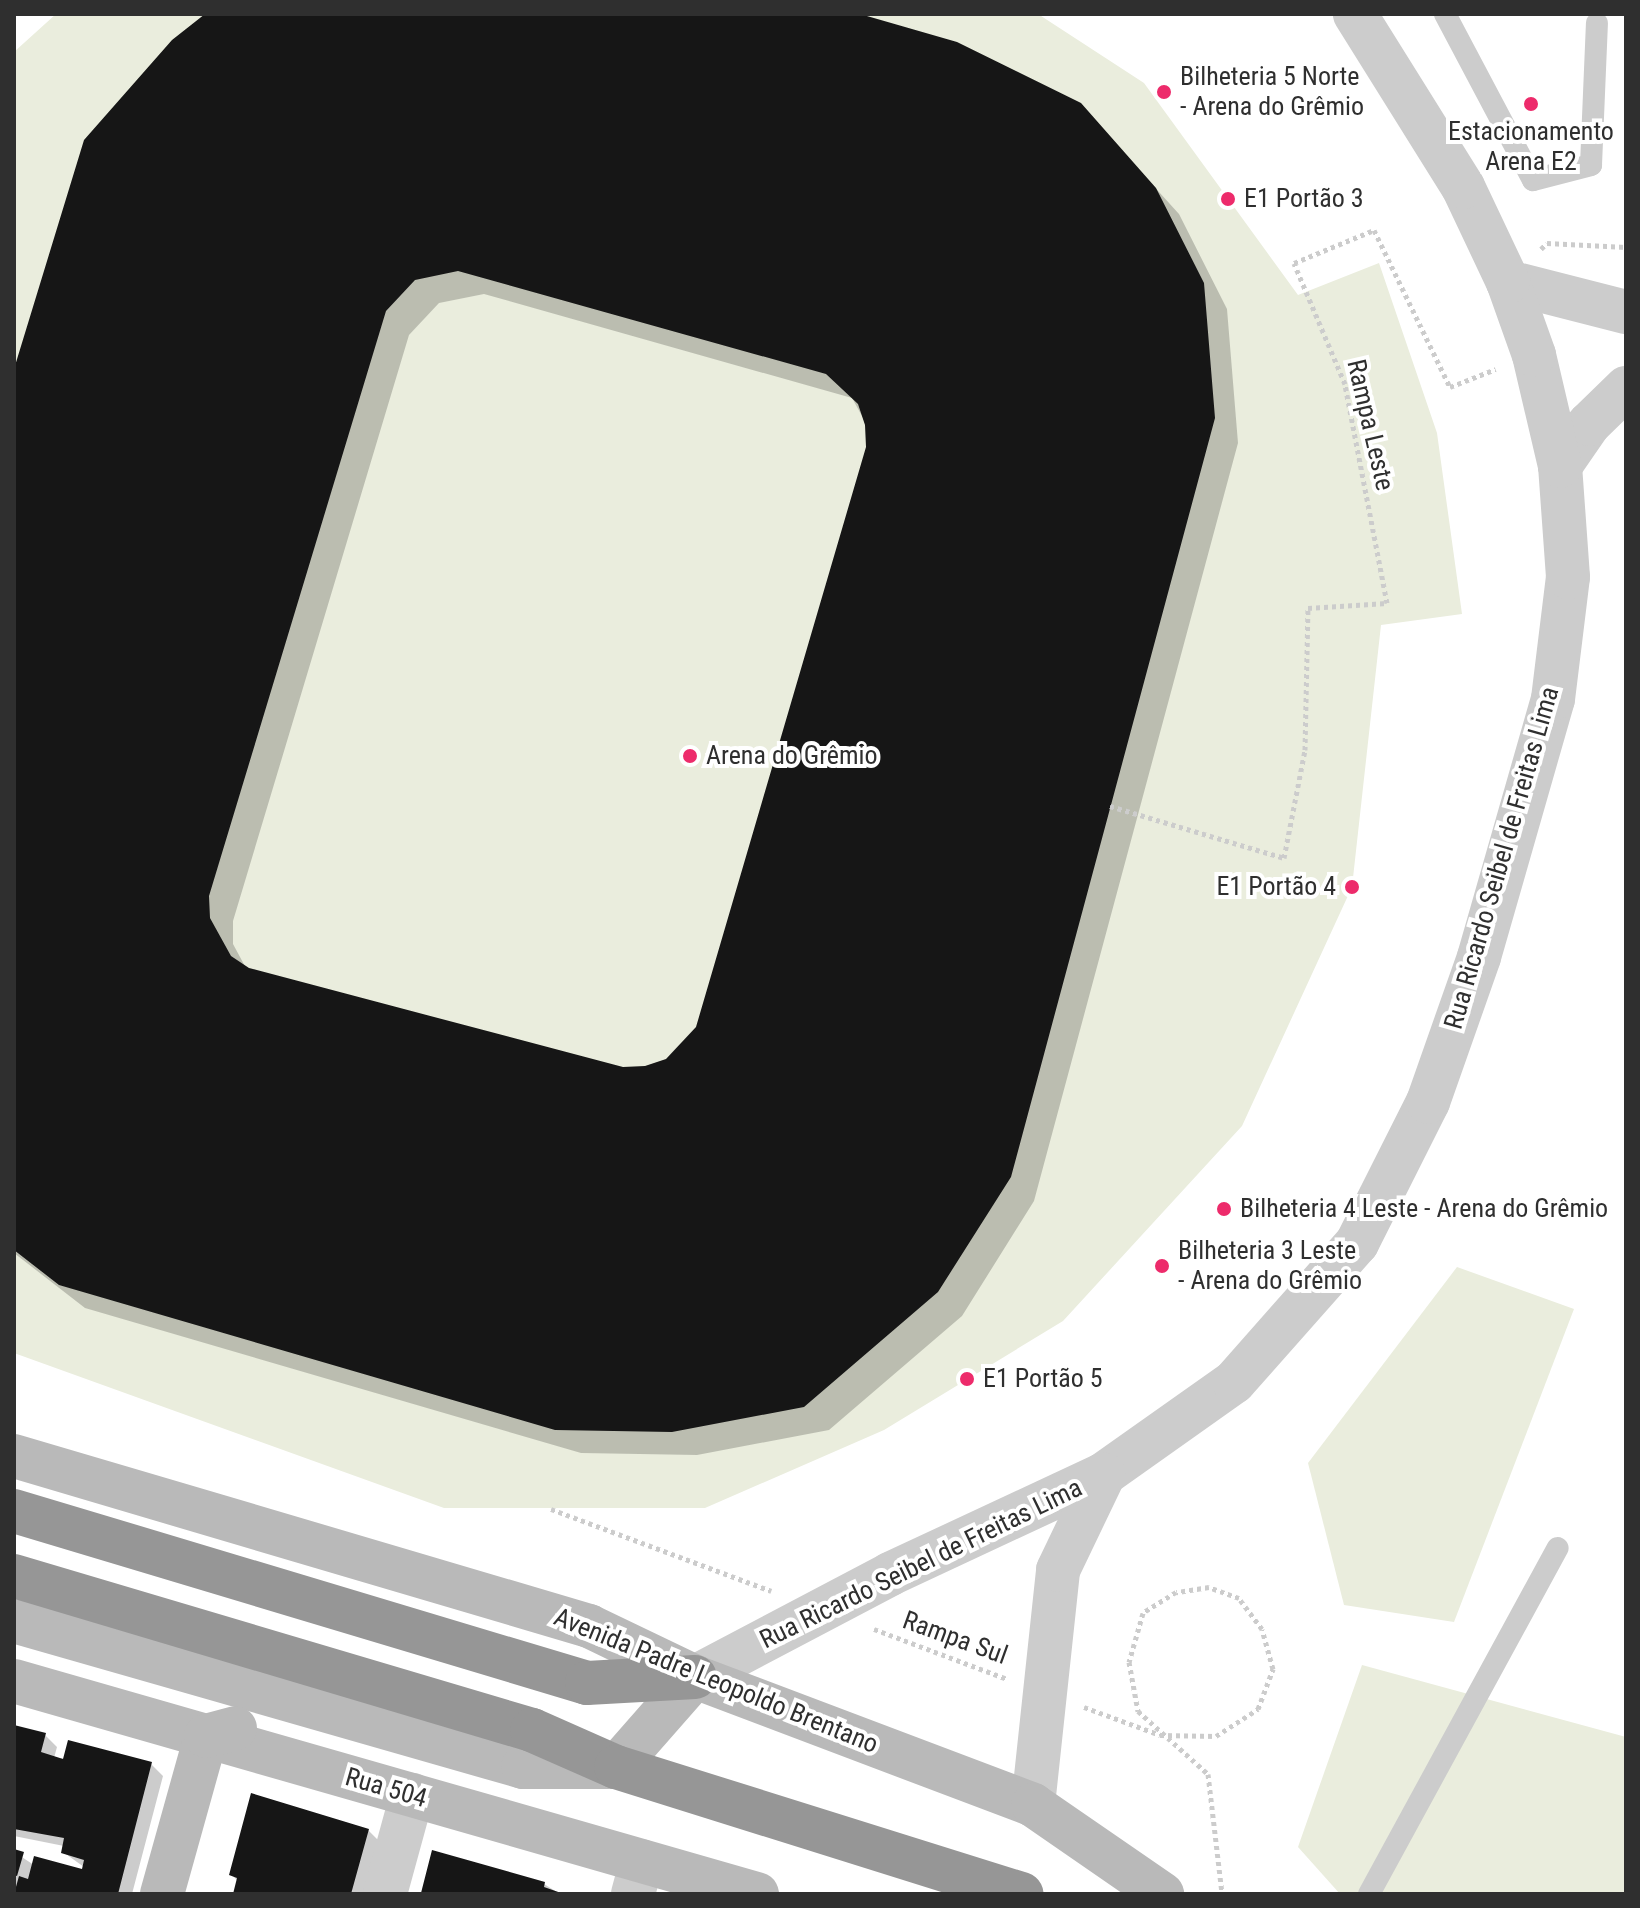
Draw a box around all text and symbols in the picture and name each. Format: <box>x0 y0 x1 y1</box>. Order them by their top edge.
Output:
place label: Bilheteria 5 Norte - Arena do Grêmio <box>1180 61 1364 122</box>
marker: Bilheteria 5 Norte - Arena do Grêmio <box>1155 83 1173 101</box>
marker: Estacionamento Arena E2 <box>1522 95 1540 113</box>
place label: Estacionamento Arena E2 <box>1448 116 1614 178</box>
place label: E1 Portão 3 <box>1244 183 1364 215</box>
marker: E1 Portão 3 <box>1219 190 1237 208</box>
street label: Rampa Leste <box>1340 357 1400 493</box>
street label: Rua Ricardo Seibel de Freitas Lima <box>1438 683 1566 1033</box>
place label: Arena do Grêmio <box>706 740 878 772</box>
marker: Arena do Grêmio <box>681 747 699 765</box>
place label: E1 Portão 4 <box>1216 871 1336 903</box>
marker: E1 Portão 4 <box>1343 878 1361 896</box>
place label: Bilheteria 4 Leste - Arena do Grêmio <box>1240 1193 1608 1225</box>
marker: Bilheteria 4 Leste - Arena do Grêmio <box>1215 1200 1233 1218</box>
place label: Bilheteria 3 Leste - Arena do Grêmio <box>1178 1235 1362 1296</box>
marker: Bilheteria 3 Leste - Arena do Grêmio <box>1153 1257 1171 1275</box>
place label: E1 Portão 5 <box>983 1363 1103 1395</box>
marker: E1 Portão 5 <box>958 1370 976 1388</box>
street label: Rua Ricardo Seibel de Freitas Lima <box>755 1472 1087 1656</box>
street label: Avenida Padre Leopoldo Brentano <box>549 1602 883 1760</box>
street label: Rampa Sul <box>898 1605 1012 1671</box>
street label: Rua 504 <box>342 1762 430 1814</box>

